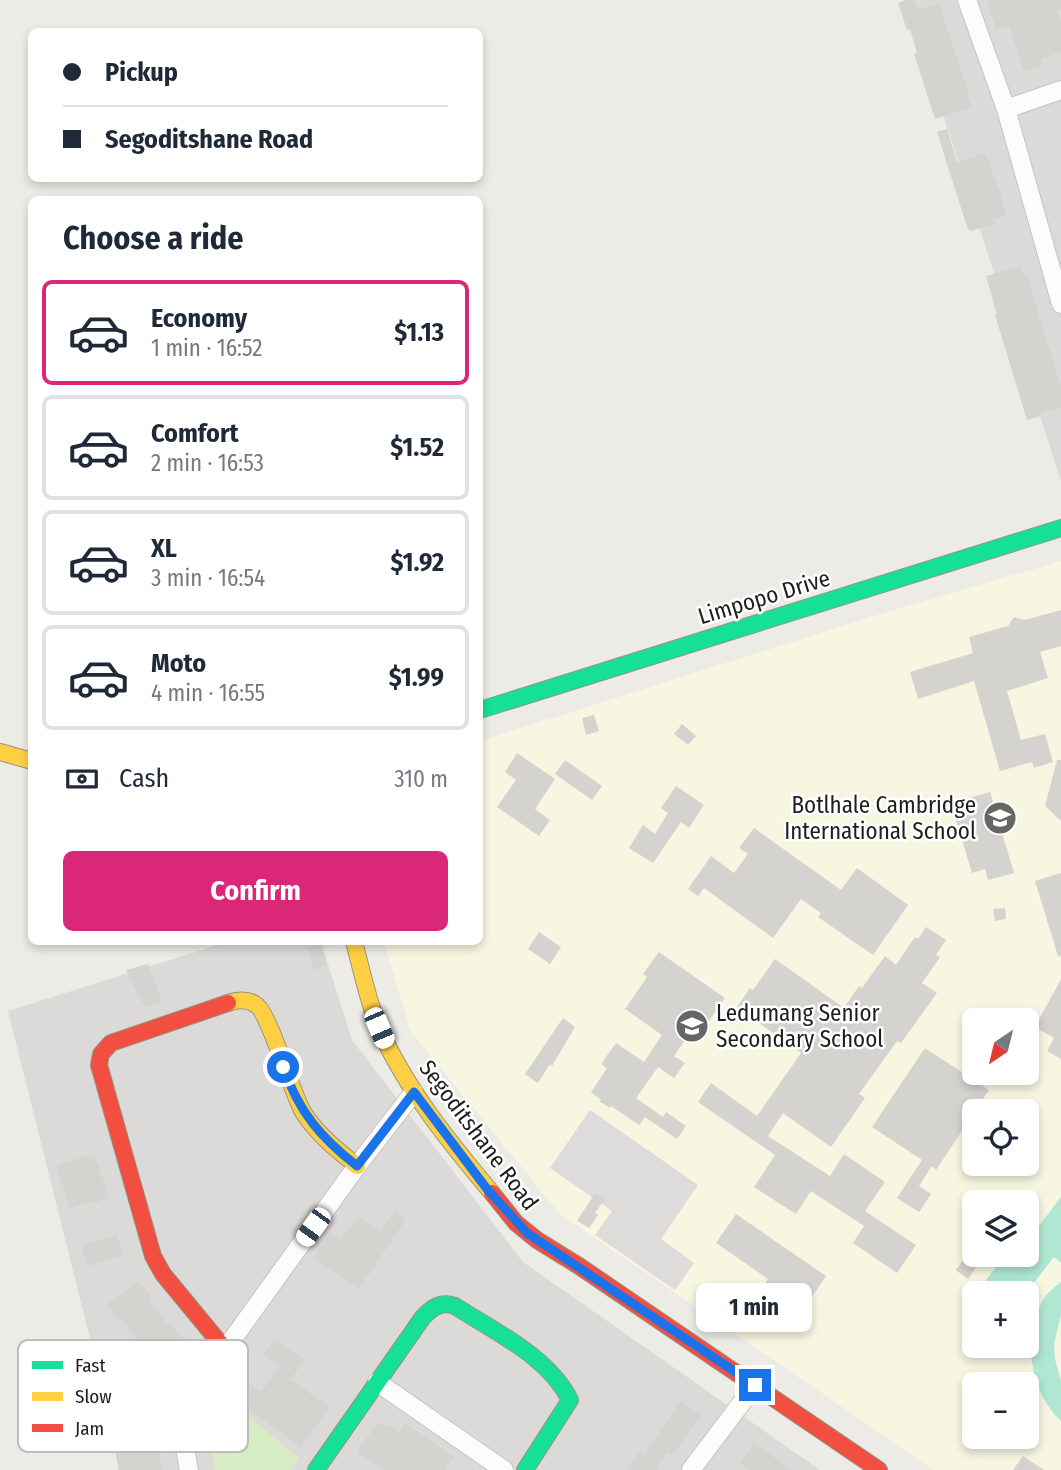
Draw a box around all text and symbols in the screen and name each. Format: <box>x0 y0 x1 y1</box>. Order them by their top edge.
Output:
text: Pickup <box>105 57 178 88</box>
text: Segoditshane Road <box>105 124 313 155</box>
text: Choose a ride <box>63 219 244 257</box>
icon: car <box>67 301 130 364</box>
text: Economy <box>151 303 247 334</box>
text: $1.13 <box>394 317 444 348</box>
text: 1 min · 16:52 <box>151 334 262 362</box>
icon: car <box>67 416 130 479</box>
text: Comfort <box>151 418 239 449</box>
text: $1.52 <box>390 432 444 463</box>
text: 2 min · 16:53 <box>151 449 264 477</box>
icon: car <box>67 531 130 594</box>
text: XL <box>151 533 177 564</box>
text: $1.92 <box>390 547 444 578</box>
text: 3 min · 16:54 <box>151 564 265 592</box>
street label: Limpopo Drive <box>695 564 833 630</box>
icon: car <box>67 646 130 709</box>
text: Moto <box>151 648 206 679</box>
text: $1.99 <box>389 662 444 693</box>
text: 4 min · 16:55 <box>151 679 265 707</box>
icon: cash <box>63 760 101 798</box>
text: Cash <box>119 763 169 794</box>
text: 310 m <box>394 765 448 793</box>
place label: Botlhale Cambridge International School <box>784 791 976 845</box>
school or university icon: Botlhale Cambridge International School <box>981 799 1019 837</box>
button: Confirm <box>63 851 448 931</box>
place label: Ledumang Senior Secondary School <box>716 999 883 1053</box>
car <box>362 1005 397 1051</box>
school or university icon: Ledumang Senior Secondary School <box>673 1007 711 1045</box>
north arrow <box>962 1008 1040 1085</box>
map controls <box>962 1008 1039 1449</box>
route start <box>267 1051 299 1083</box>
street label: Segoditshane Road <box>413 1054 545 1216</box>
button: locate <box>962 1099 1039 1176</box>
button: layers <box>962 1190 1039 1267</box>
car <box>293 1204 334 1250</box>
button: + <box>962 1281 1039 1358</box>
callout: 1 min <box>697 1284 813 1332</box>
text: 1 min <box>729 1293 779 1321</box>
legend <box>18 1340 248 1452</box>
text: Fast <box>75 1354 106 1377</box>
route end <box>739 1369 771 1401</box>
button: − <box>962 1372 1039 1449</box>
text: Slow <box>75 1385 112 1408</box>
text: Jam <box>75 1417 104 1440</box>

